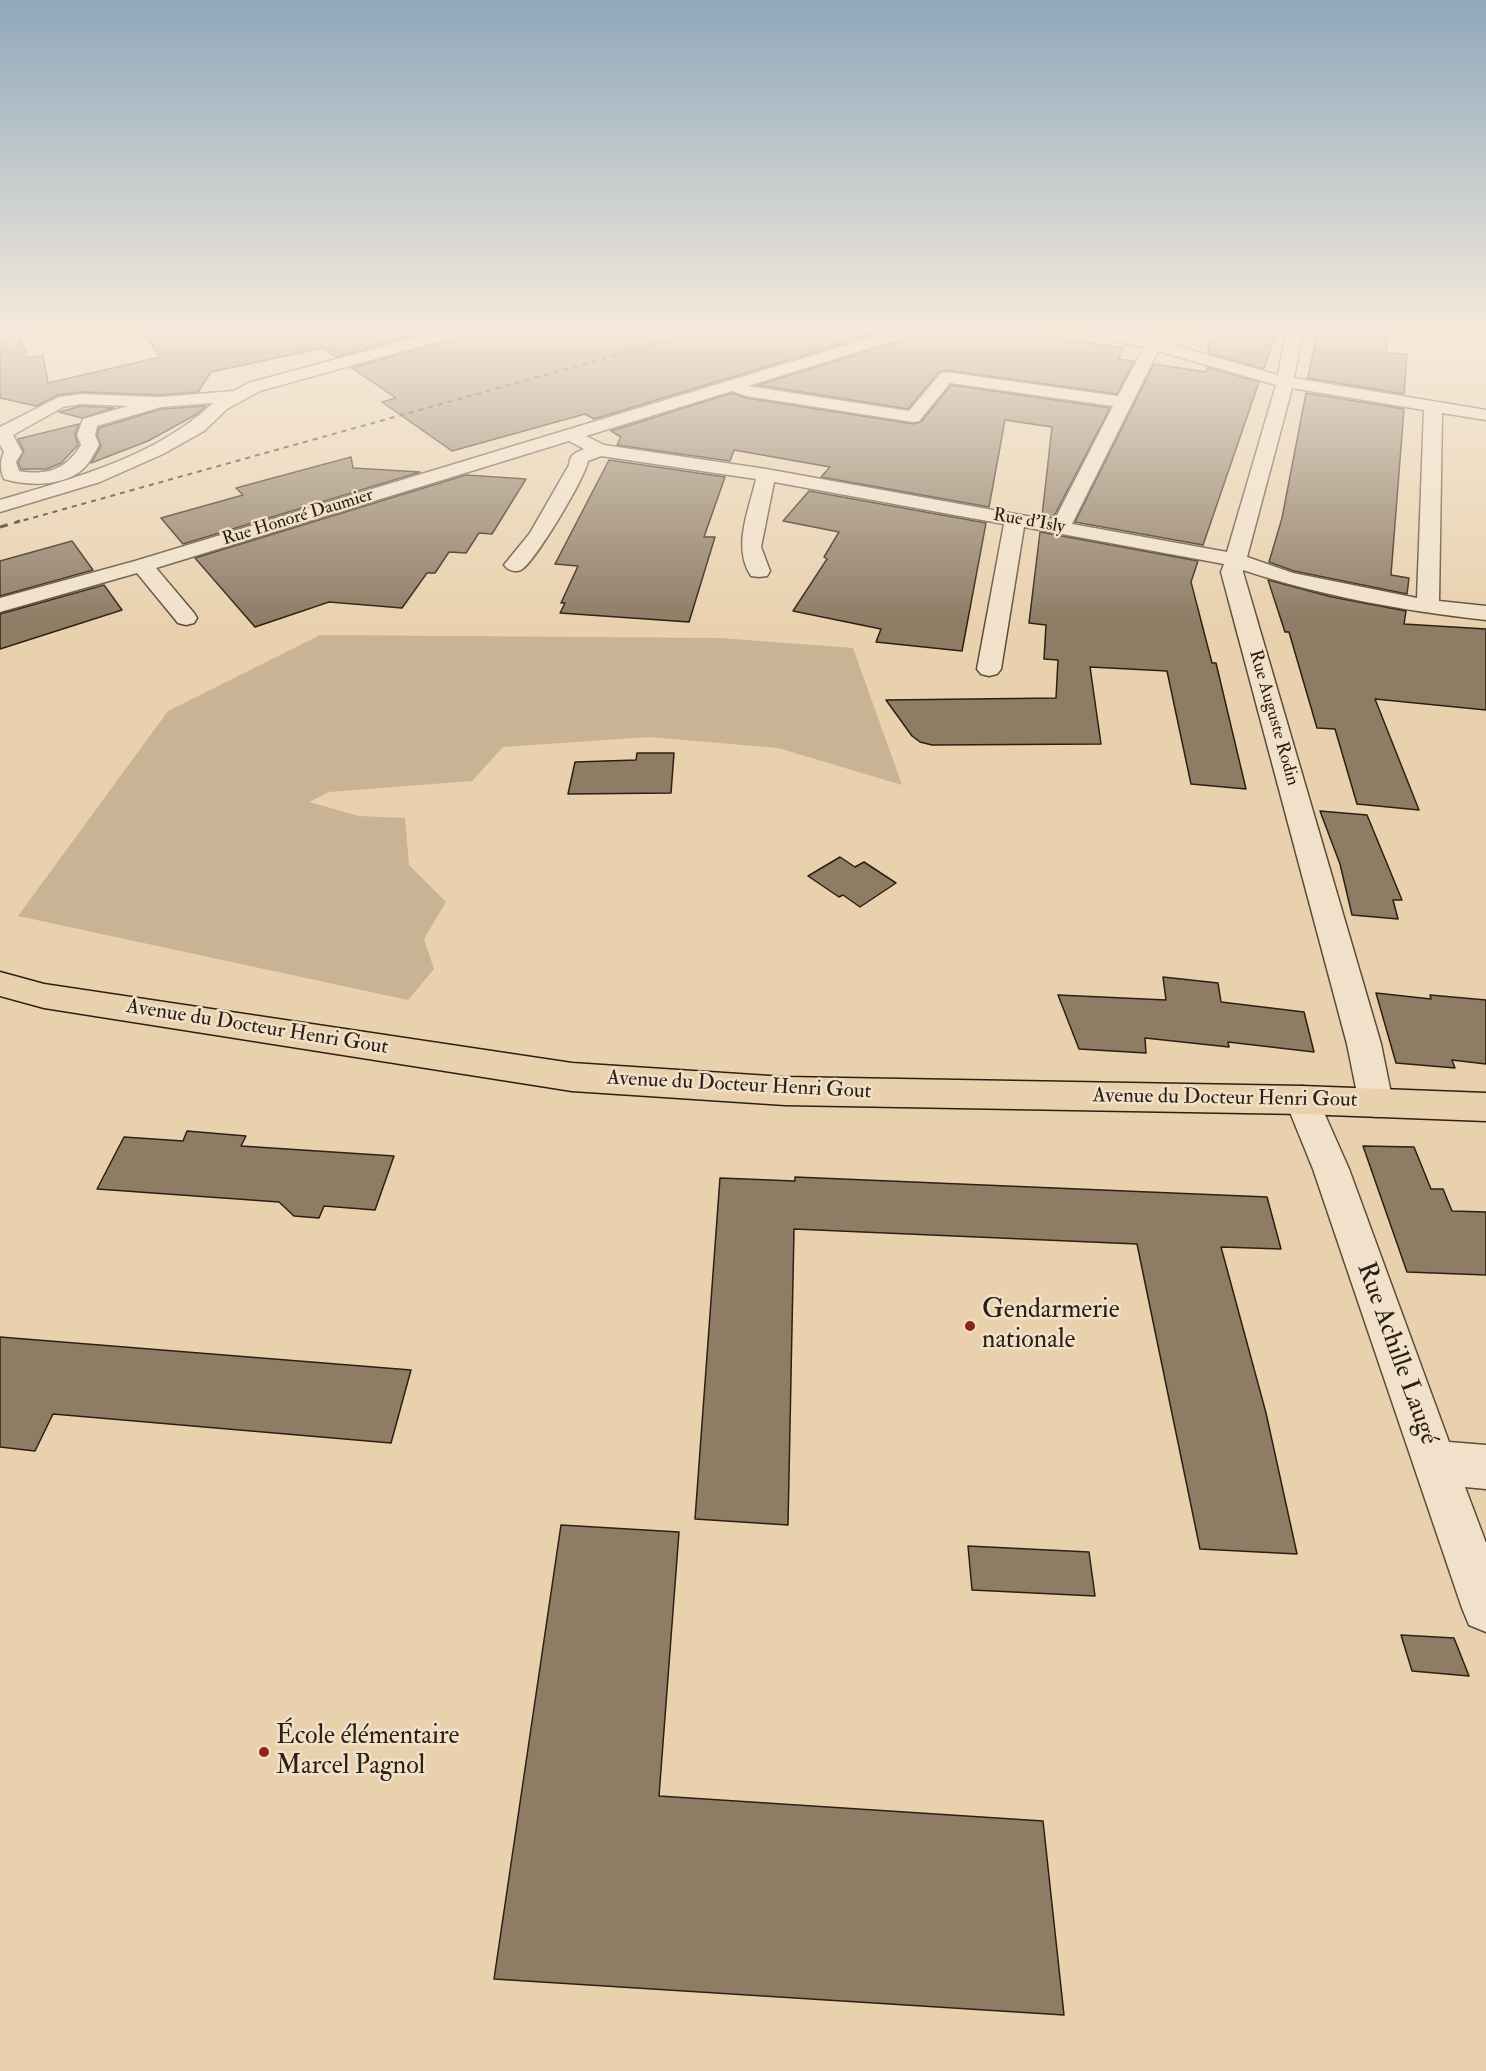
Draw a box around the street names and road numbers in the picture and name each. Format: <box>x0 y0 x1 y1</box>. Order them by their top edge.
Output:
street label: Rue Honoré Daumier <box>220 485 376 551</box>
street label: Rue d'Isly <box>991 505 1067 539</box>
street label: Rue Auguste Rodin <box>1243 648 1303 788</box>
street label: Avenue du Docteur Henri Gout <box>124 995 390 1061</box>
street label: Avenue du Docteur Henri Gout <box>606 1066 872 1106</box>
street label: Avenue du Docteur Henri Gout <box>1092 1084 1358 1114</box>
street label: Rue Achille Laugé <box>1349 1258 1443 1450</box>

